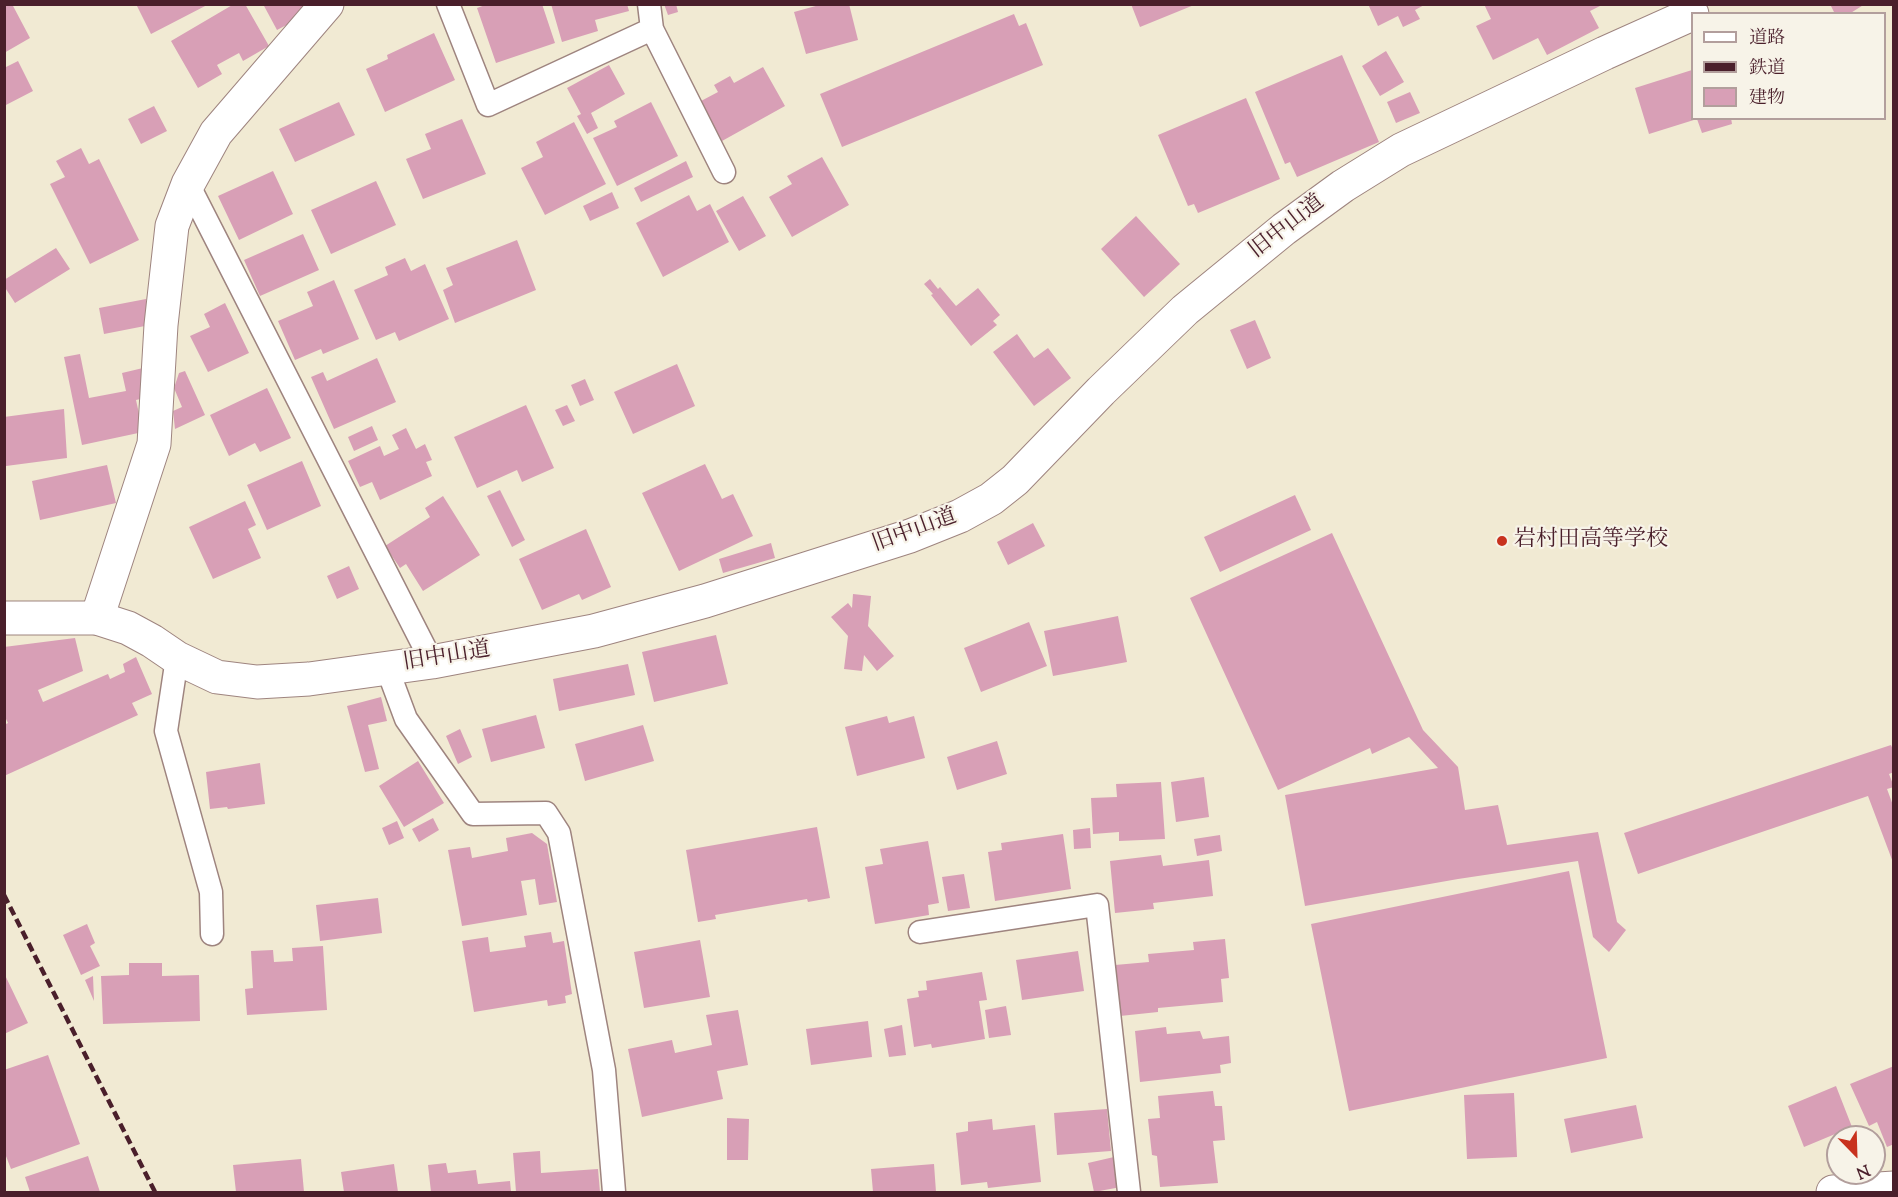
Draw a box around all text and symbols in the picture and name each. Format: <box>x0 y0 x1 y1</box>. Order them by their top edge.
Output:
legend <box>1691 12 1886 120</box>
text: 道路 <box>1749 26 1785 52</box>
text: 鉄道 <box>1749 56 1785 82</box>
text: 建物 <box>1749 86 1785 112</box>
street label: 旧中山道 <box>1245 191 1331 265</box>
street label: 旧中山道 <box>869 505 961 559</box>
place label: 岩村田高等学校 <box>1514 528 1668 554</box>
marker: 岩村田高等学校 <box>1495 534 1509 548</box>
street label: 旧中山道 <box>401 638 493 678</box>
north arrow <box>1826 1125 1886 1185</box>
text: N <box>1852 1157 1873 1183</box>

